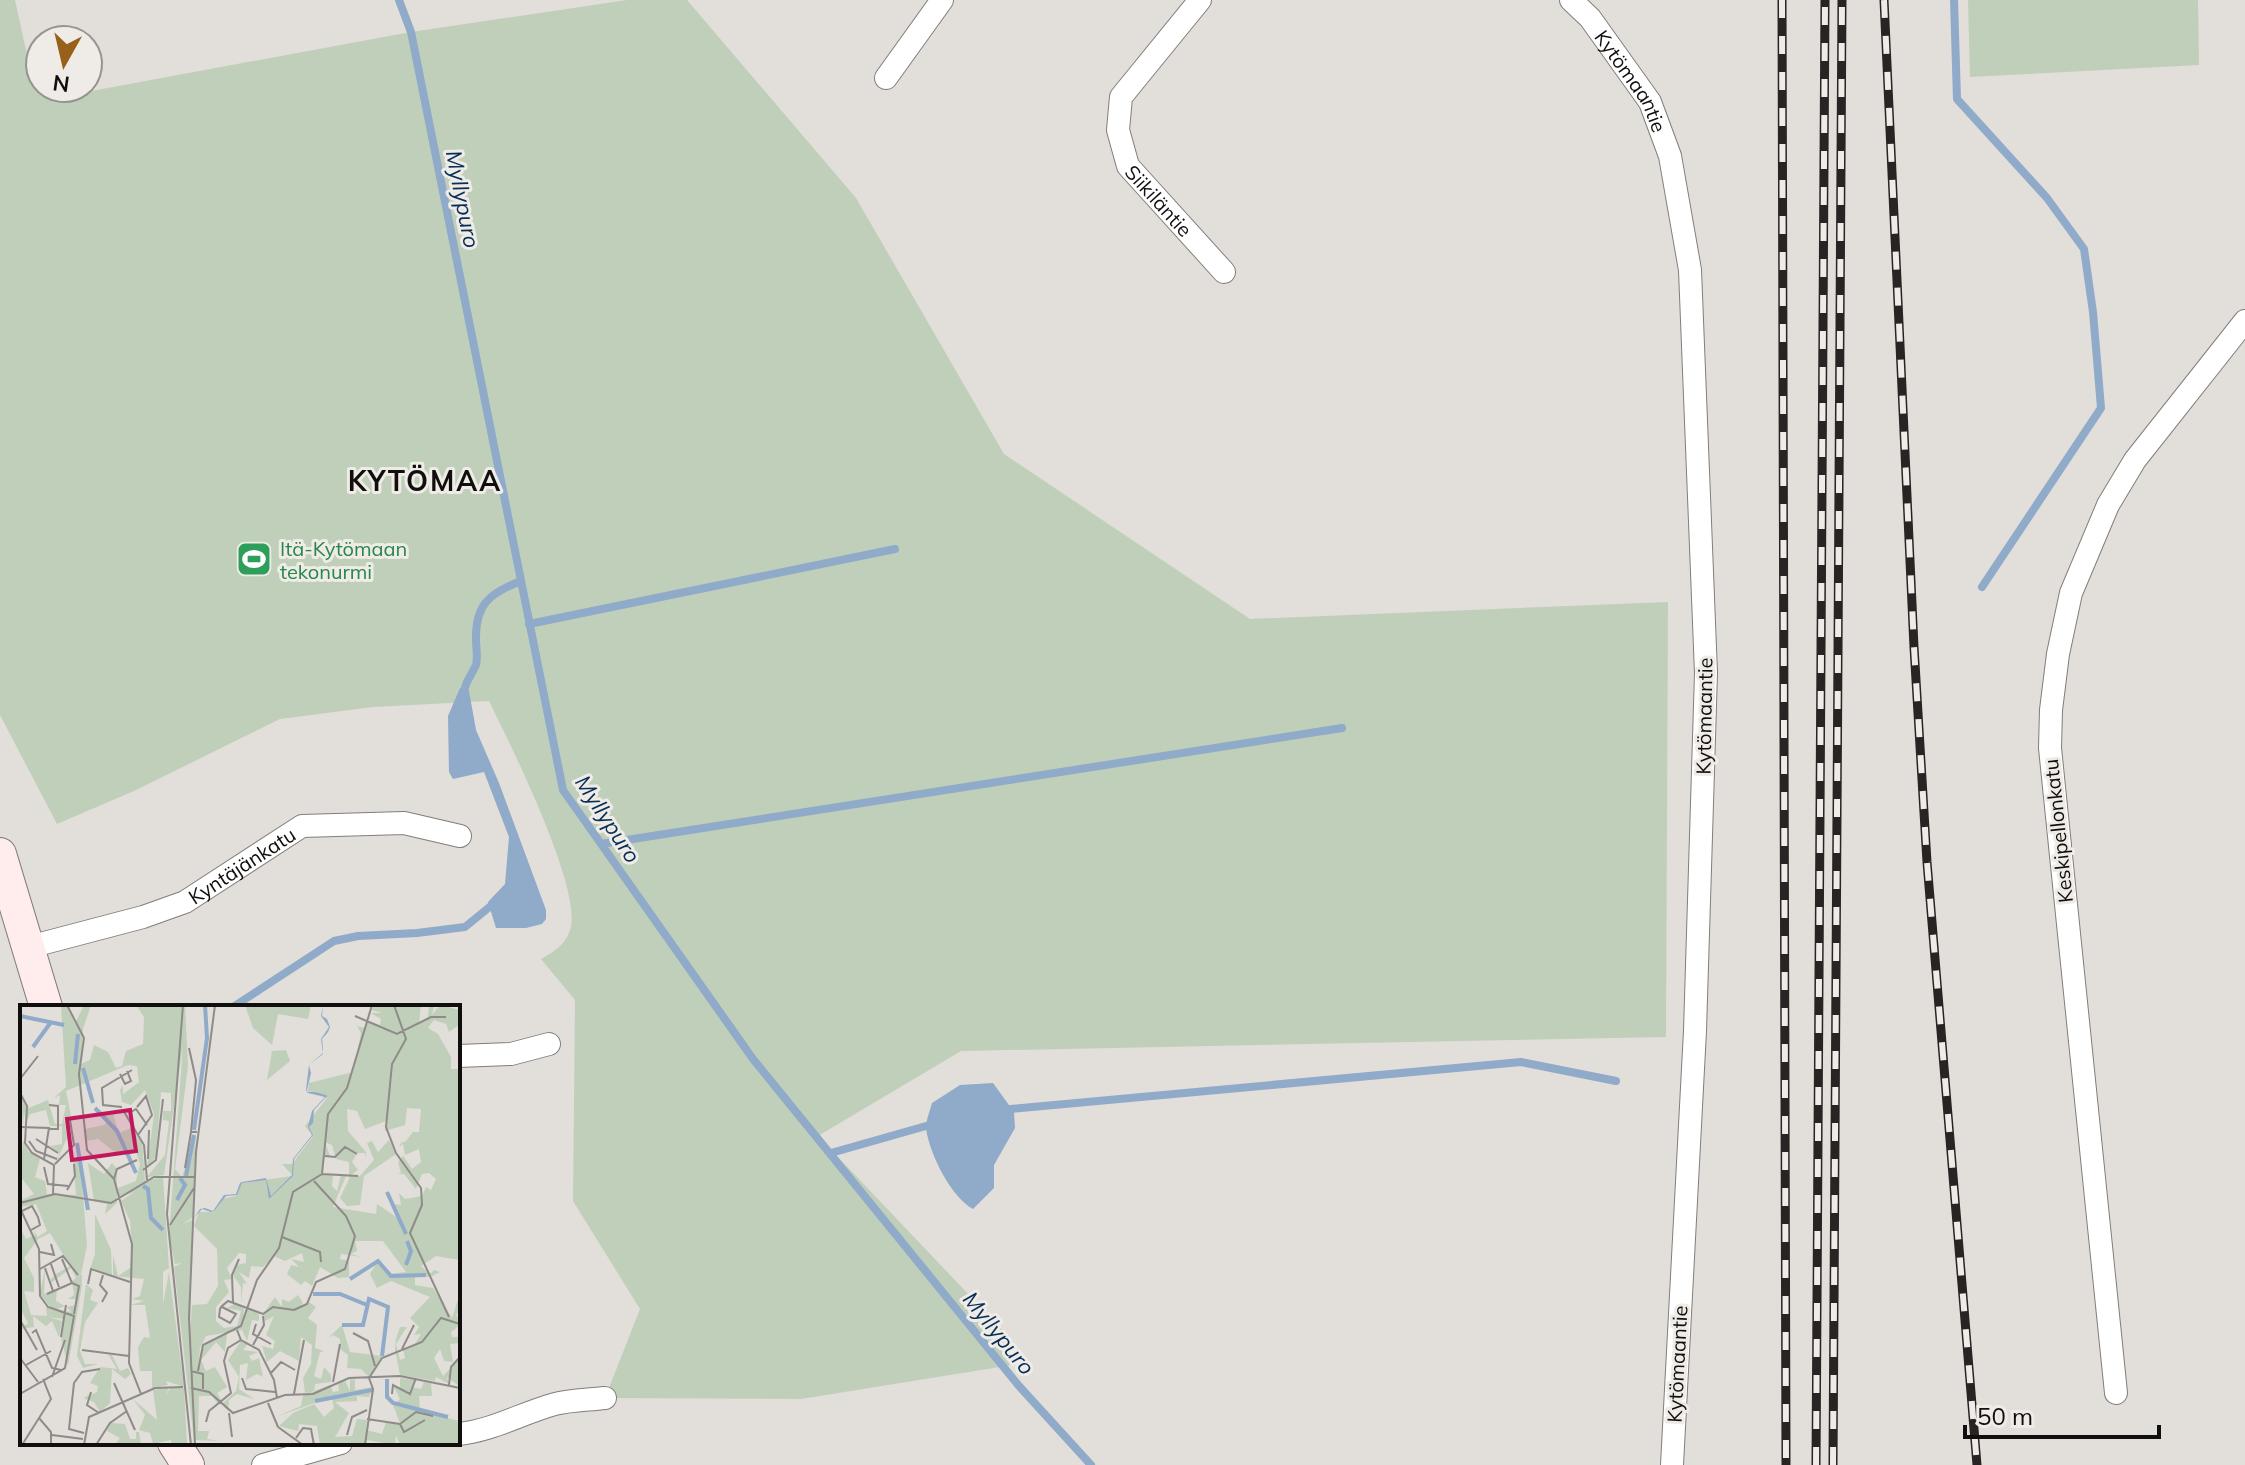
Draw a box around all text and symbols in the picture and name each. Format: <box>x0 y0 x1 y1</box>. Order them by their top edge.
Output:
north arrow <box>24 24 104 104</box>
street label: Kytömaantie <box>1590 25 1673 136</box>
text: N <box>51 69 71 99</box>
water label: Myllypuro <box>440 148 486 250</box>
street label: Siikiläntie <box>1120 159 1198 241</box>
district label: KYTÖMAA <box>348 463 502 498</box>
place label: Itä-Kytömaan tekonurmi <box>280 536 407 584</box>
sports icon: Itä-Kytömaan tekonurmi <box>235 540 273 578</box>
street label: Kytömaantie <box>1690 657 1718 775</box>
street label: Keskipellonkatu <box>2038 758 2078 904</box>
water label: Myllypuro <box>569 770 647 868</box>
street label: Kyntäjänkatu <box>183 821 300 909</box>
inset map <box>20 1005 460 1445</box>
water label: Myllypuro <box>957 1286 1041 1380</box>
street label: Kytömaantie <box>1661 1305 1693 1423</box>
scale bar <box>1965 1389 2159 1439</box>
text: 50 m <box>1977 1401 2033 1431</box>

